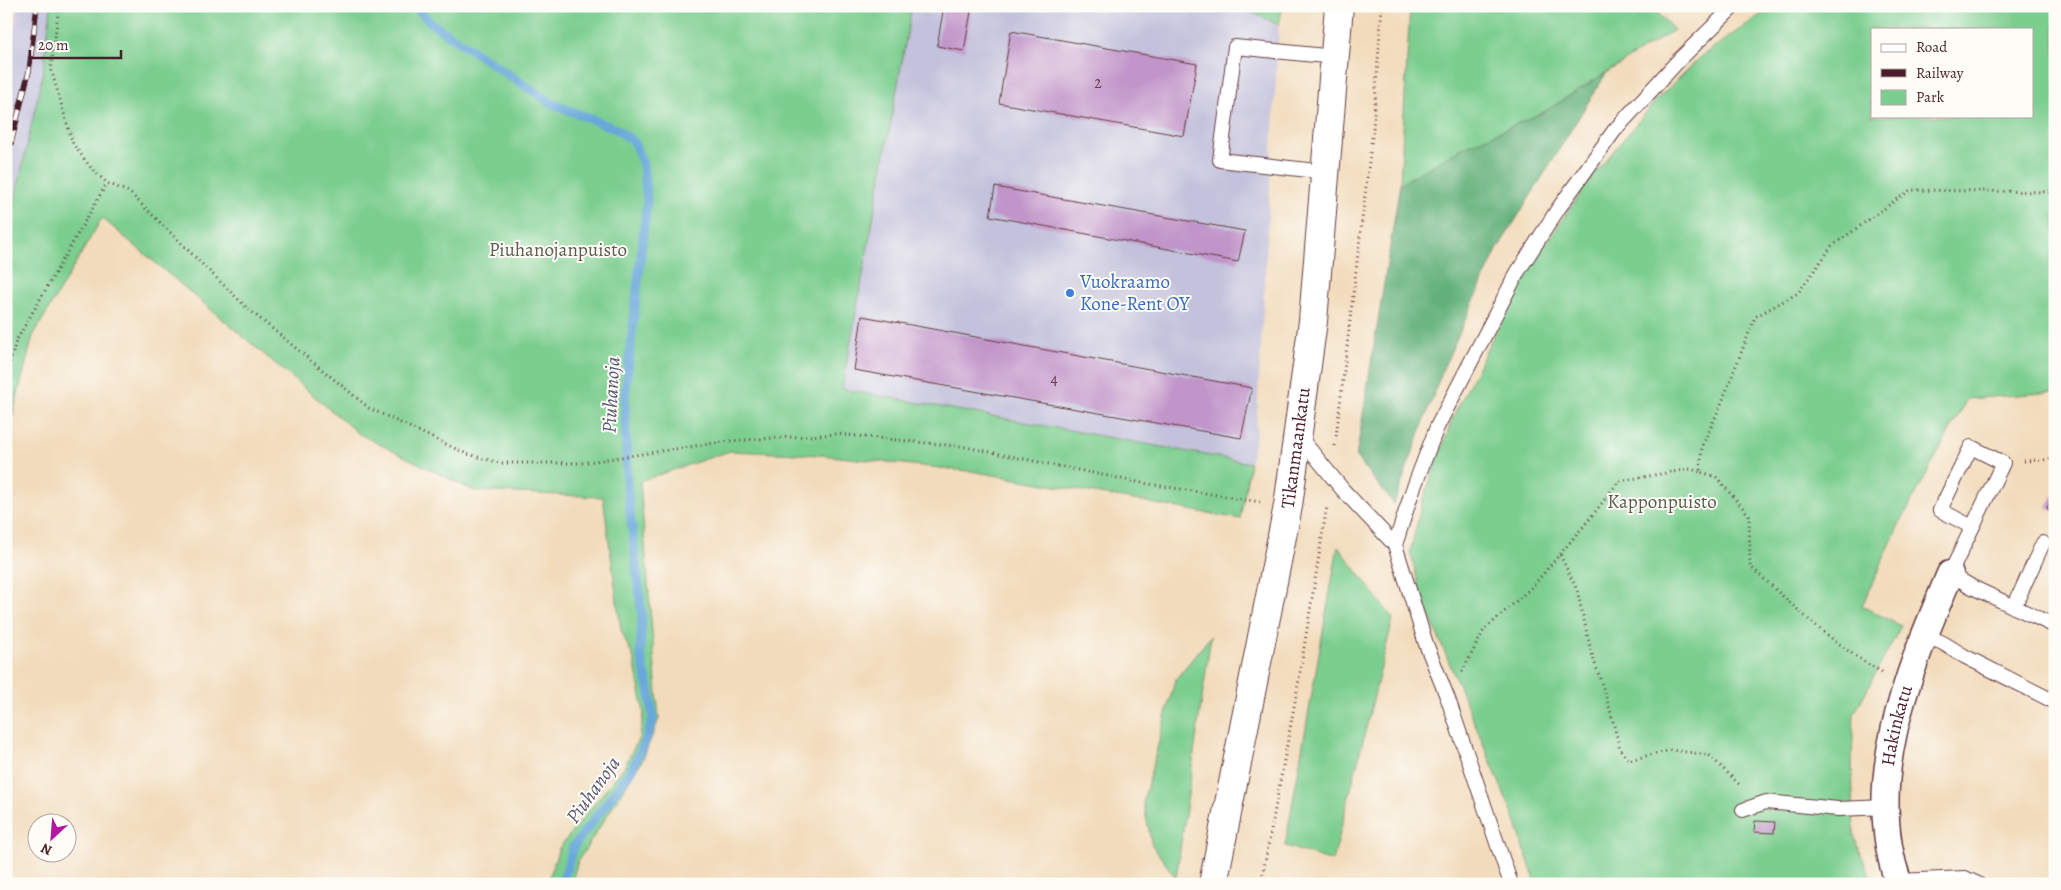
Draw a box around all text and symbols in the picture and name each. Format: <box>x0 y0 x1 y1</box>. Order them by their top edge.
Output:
scale bar <box>30 28 121 60</box>
legend <box>1871 28 2034 118</box>
text: 20 m <box>38 35 69 55</box>
text: Road <box>1916 37 1948 57</box>
text: Railway <box>1916 63 1964 83</box>
house number: 2 <box>1094 72 1102 94</box>
text: Park <box>1916 87 1945 107</box>
park label: Piuhanojanpuisto <box>489 237 627 263</box>
place label: Vuokraamo Kone-Rent OY <box>1079 269 1190 317</box>
marker: Vuokraamo Kone-Rent OY <box>1064 287 1076 299</box>
water label: Piuhanoja <box>596 356 626 434</box>
house number: 4 <box>1050 368 1058 390</box>
street label: Tikanmaankatu <box>1275 385 1317 510</box>
park label: Kapponpuisto <box>1607 489 1717 515</box>
street label: Hakinkatu <box>1875 681 1919 768</box>
water label: Piuhanoja <box>560 751 626 829</box>
north arrow <box>28 812 78 862</box>
text: N <box>38 838 55 860</box>

